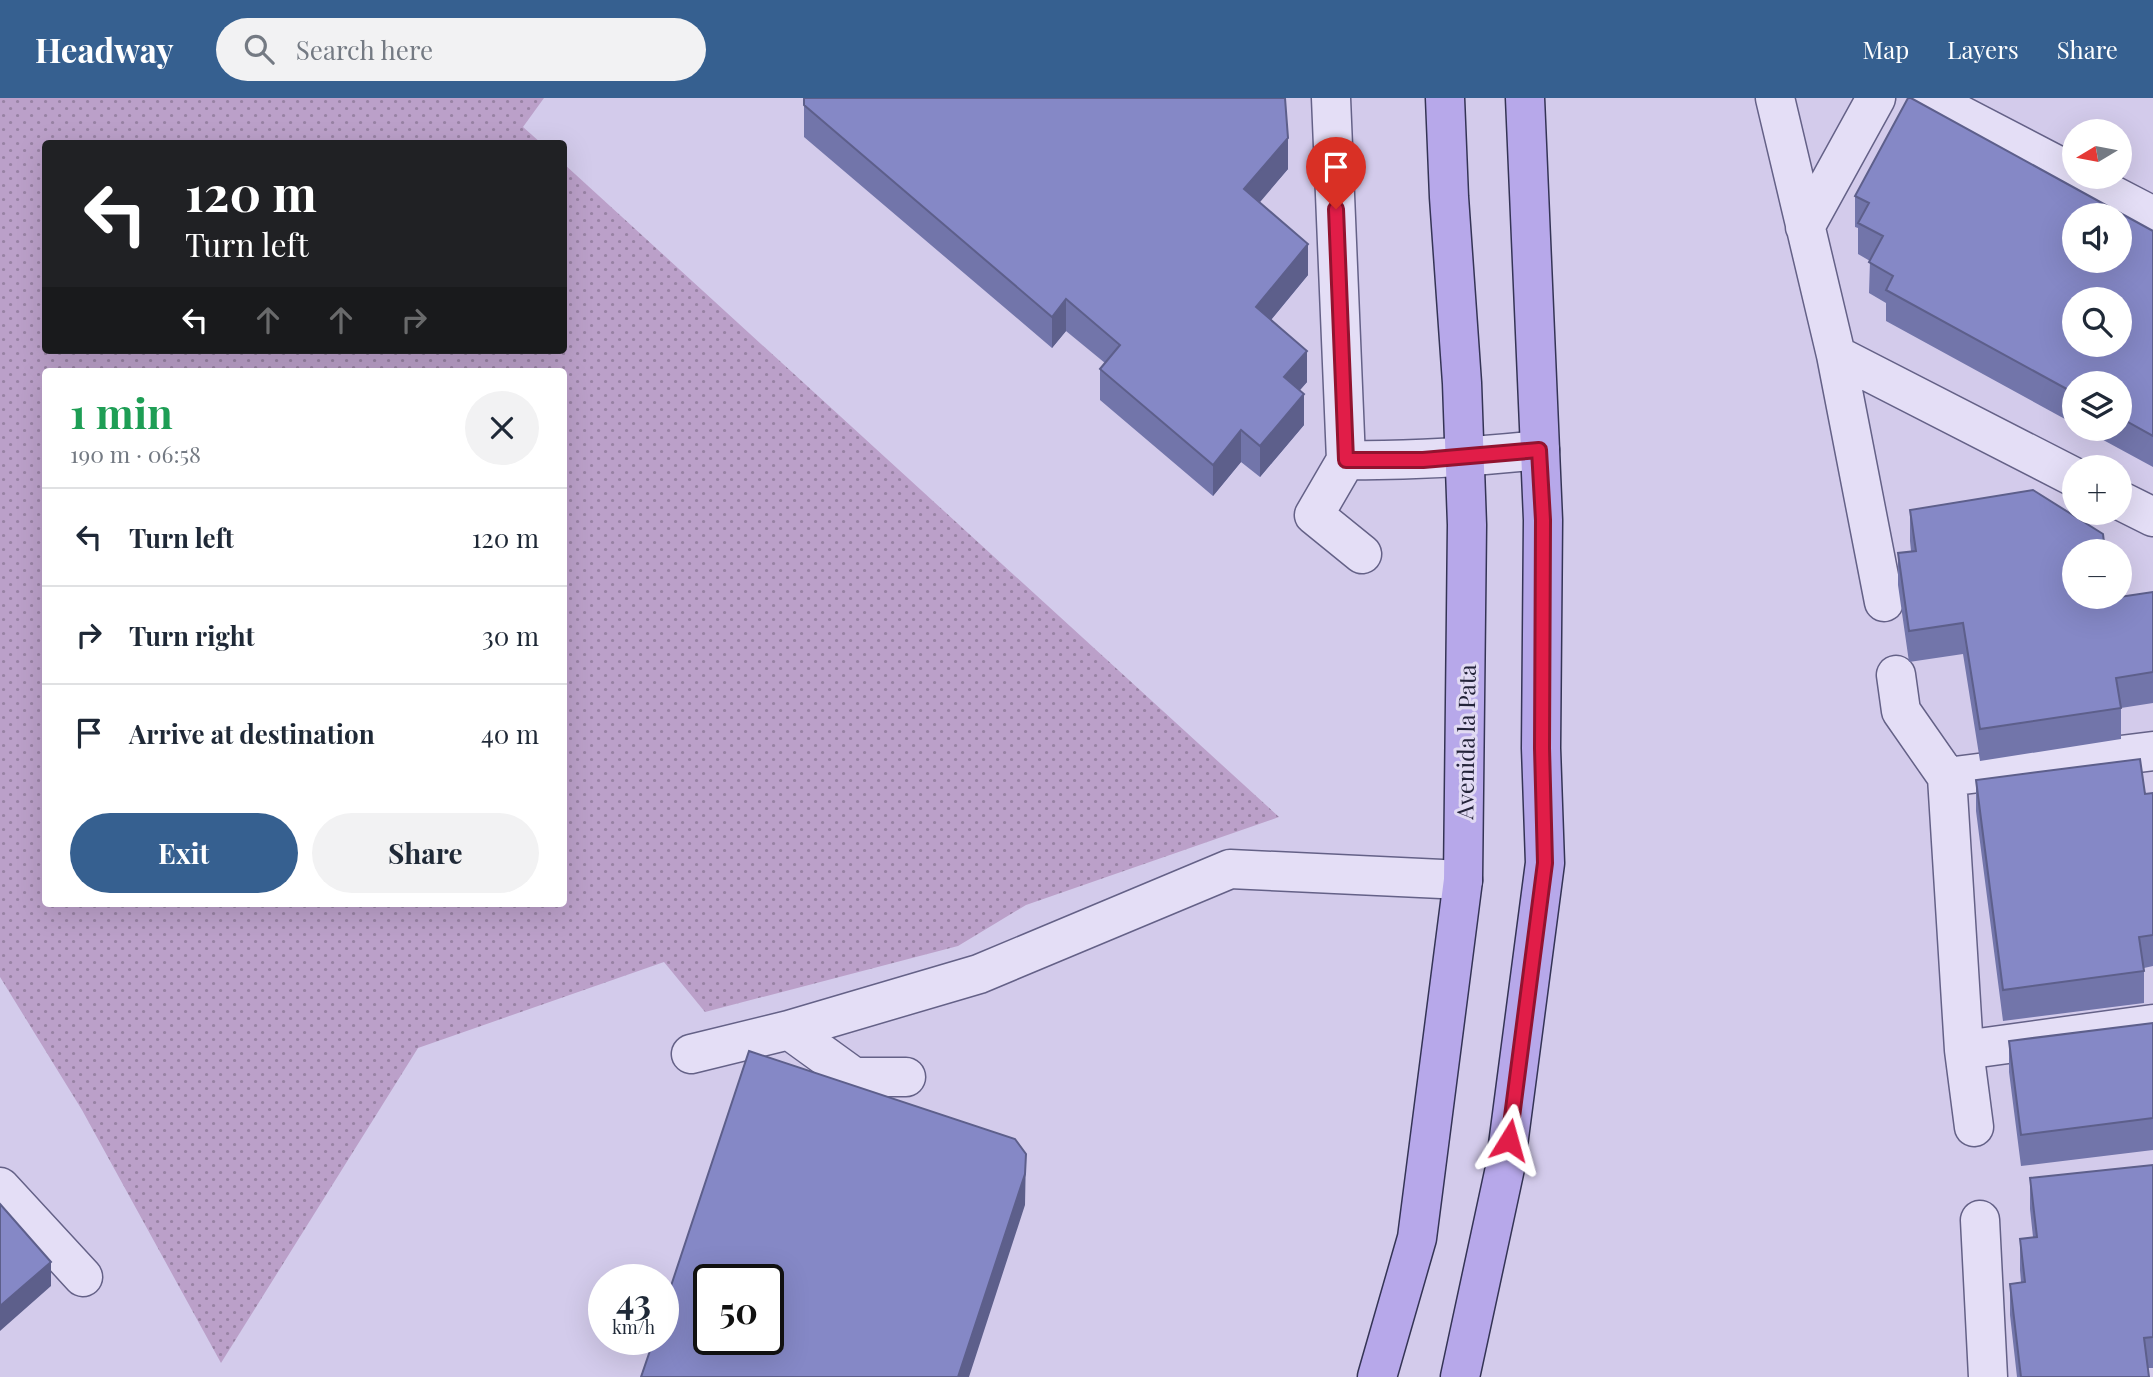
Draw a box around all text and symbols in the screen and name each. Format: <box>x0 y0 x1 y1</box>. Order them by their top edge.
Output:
search box <box>216 18 706 81</box>
text: Headway <box>35 27 174 71</box>
icon: search <box>240 30 278 68</box>
text: Search here <box>296 32 433 67</box>
text: Map <box>1863 33 1909 65</box>
text: Layers <box>1947 33 2019 65</box>
text: Share <box>2057 33 2118 65</box>
north arrow <box>2062 119 2132 189</box>
map controls <box>2062 119 2132 609</box>
pin <box>1306 137 1366 209</box>
icon: arrive <box>1317 148 1355 186</box>
text: 120 m <box>185 159 317 224</box>
icon: left <box>70 168 161 259</box>
button: sound <box>2062 203 2132 273</box>
text: Turn left <box>185 222 309 265</box>
button: search <box>2062 287 2132 357</box>
icon: left <box>176 301 214 339</box>
icon: ahead <box>249 301 287 339</box>
icon: ahead <box>322 301 360 339</box>
icon: right <box>395 301 433 339</box>
button: layers <box>2062 371 2132 441</box>
text: 1 min <box>70 384 173 440</box>
button: close <box>465 391 539 465</box>
text: 190 m · 06:58 <box>70 438 201 469</box>
button: + <box>2062 455 2132 525</box>
icon: left <box>70 518 108 556</box>
text: Turn left <box>129 520 234 555</box>
text: 120 m <box>472 520 539 555</box>
button: − <box>2062 539 2132 609</box>
icon: right <box>70 616 108 654</box>
text: Turn right <box>129 618 255 653</box>
text: 30 m <box>482 618 539 653</box>
street label: Avenida la Pata <box>1448 664 1482 821</box>
icon: arrive <box>70 714 108 752</box>
text: Arrive at destination <box>129 716 375 751</box>
text: 40 m <box>481 716 539 751</box>
button: Exit <box>70 813 298 893</box>
button: Share <box>312 813 539 893</box>
position arrow <box>1472 1103 1546 1177</box>
speed limit sign: 50 <box>693 1264 784 1355</box>
text: 43 <box>616 1277 651 1324</box>
text: km/h <box>612 1315 655 1339</box>

